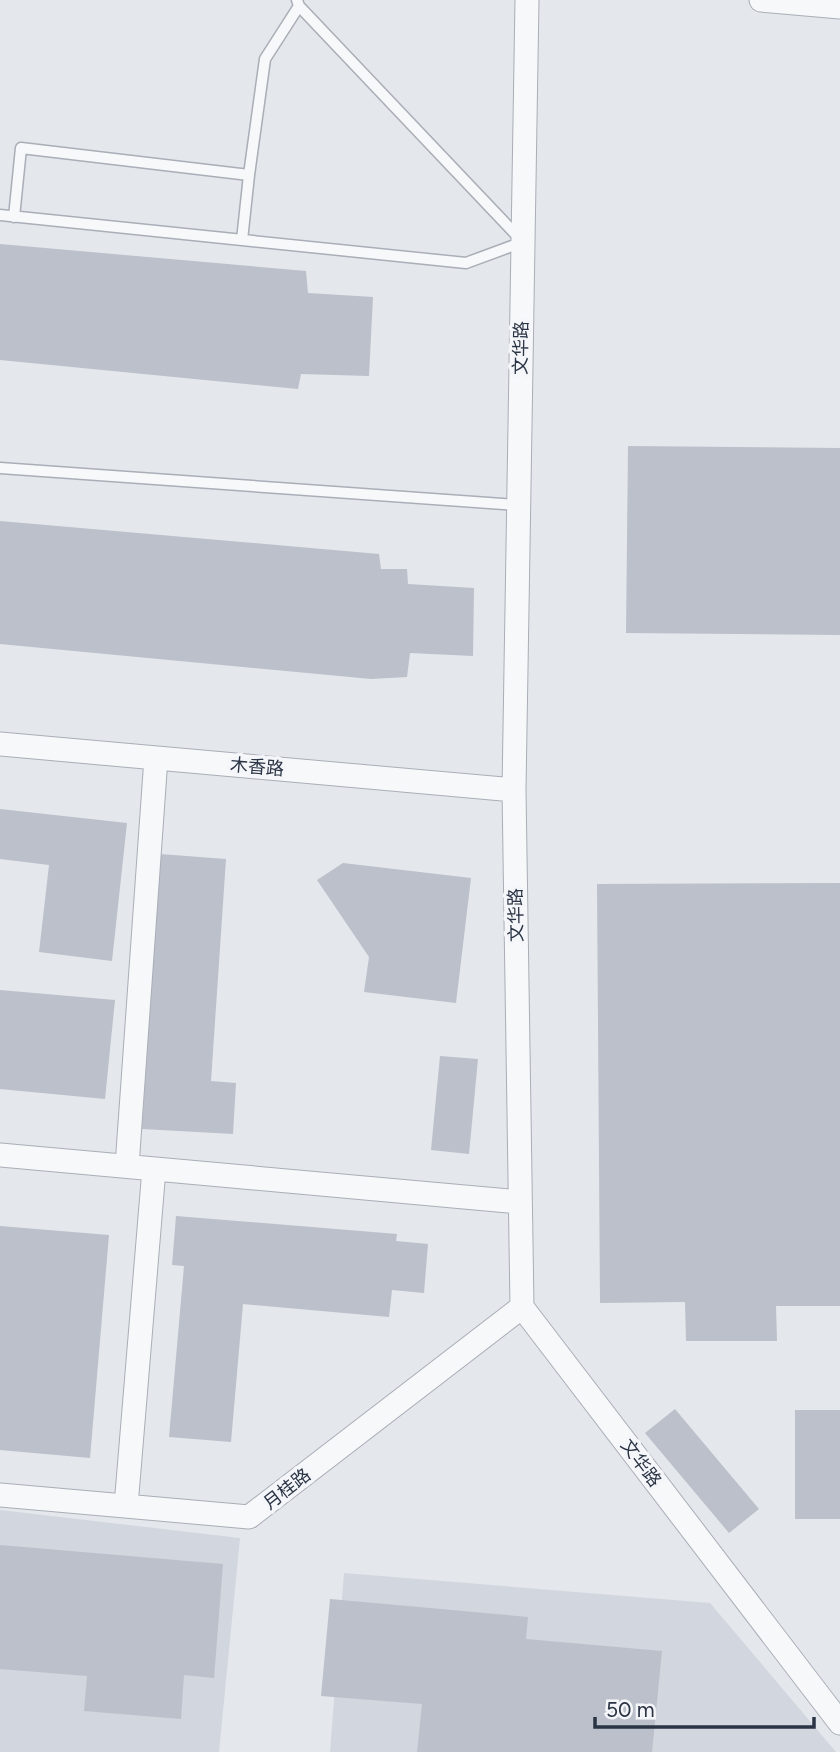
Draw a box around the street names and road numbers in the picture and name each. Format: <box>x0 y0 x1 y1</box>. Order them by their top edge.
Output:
street label: 文华路 <box>510 321 532 375</box>
street label: 木香路 <box>229 754 285 780</box>
street label: 文华路 <box>505 888 527 942</box>
street label: 文华路 <box>616 1435 666 1491</box>
street label: 月桂路 <box>259 1464 315 1514</box>

